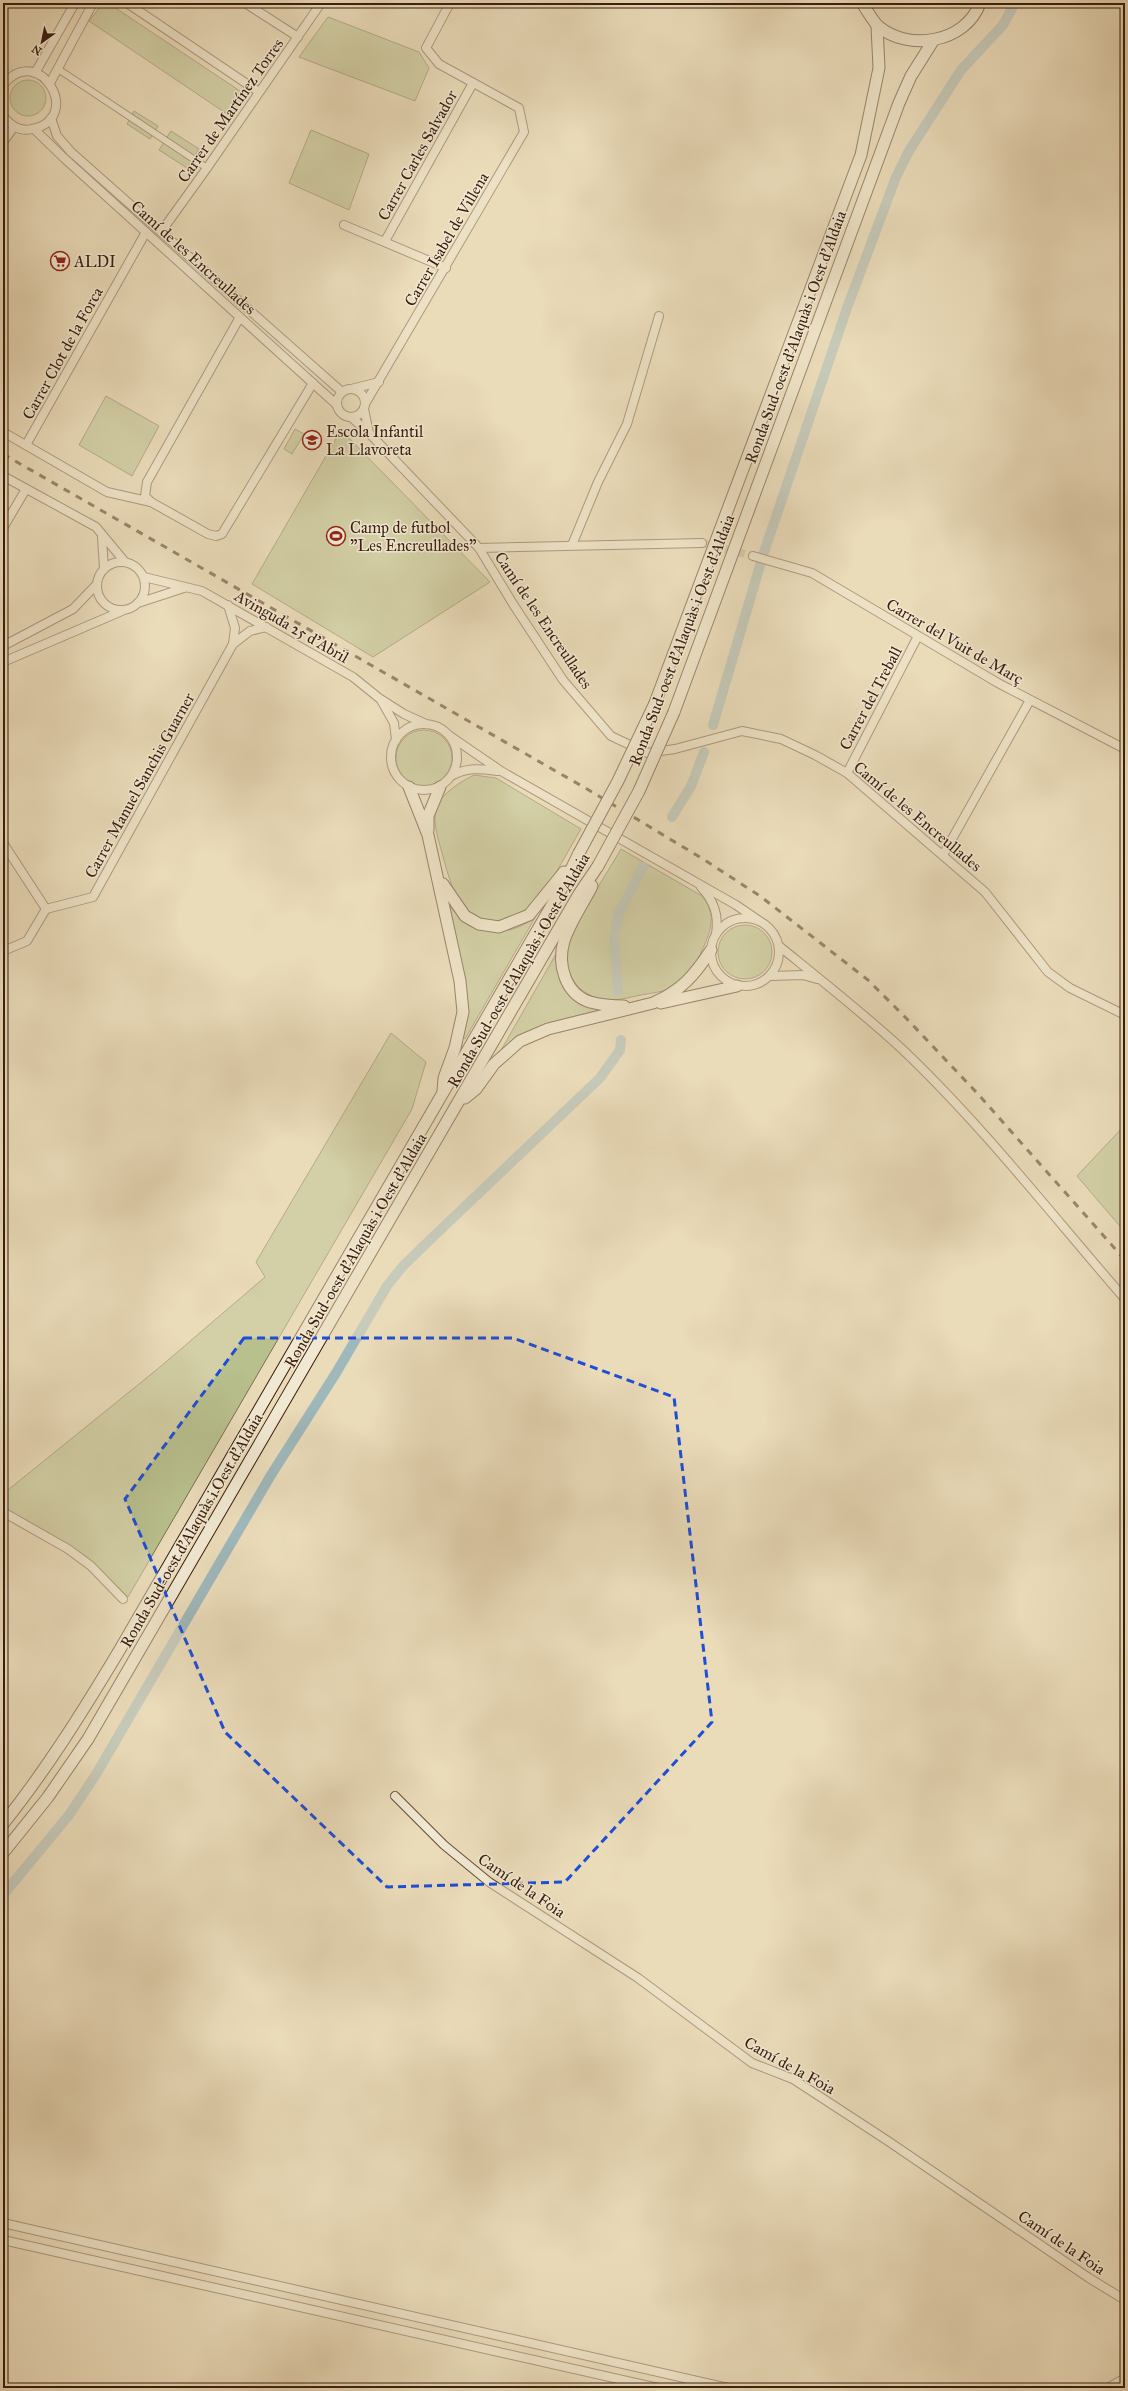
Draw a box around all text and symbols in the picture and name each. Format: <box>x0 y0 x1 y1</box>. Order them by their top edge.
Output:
north arrow <box>22 22 62 62</box>
street label: Carrer de Martínez Torres <box>173 34 287 186</box>
text: N <box>29 42 44 58</box>
street label: Carrer Carles Salvador <box>374 87 461 224</box>
street label: Carrer Isabel de Villena <box>400 169 493 310</box>
street label: Camí de les Encreullades <box>127 196 260 318</box>
street label: Ronda Sud-oest d'Alaquàs i Oest d'Aldaia <box>741 208 851 467</box>
supermarket icon: ALDI <box>49 250 71 272</box>
place label: ALDI <box>73 252 116 271</box>
street label: Carrer Clot de la Forca <box>18 284 107 423</box>
place label: Escola Infantil La Llavoreta <box>326 422 424 459</box>
school or university icon: Escola Infantil La Llavoreta <box>301 429 323 451</box>
street label: Ronda Sud-oest d'Alaquàs i Oest d'Aldaia <box>625 512 739 769</box>
place label: Camp de futbol "Les Encreullades" <box>350 518 477 555</box>
sports icon: Camp de futbol "Les Encreullades" <box>325 525 347 547</box>
street label: Camí de les Encreullades <box>491 548 597 693</box>
street label: Avinguda 25 d'Abril <box>230 586 353 668</box>
street label: Carrer del Vuit de Març <box>883 594 1027 688</box>
street label: Carrer del Treball <box>835 643 906 753</box>
street label: Carrer Manuel Sanchis Guarner <box>81 689 198 881</box>
street label: Camí de les Encreullades <box>850 757 986 876</box>
street label: Ronda Sud-oest d'Alaquàs i Oest d'Aldaia <box>443 849 595 1091</box>
street label: Ronda Sud-oest d'Alaquàs i Oest d'Aldaia <box>280 1129 432 1371</box>
street label: Ronda Sud-oest d'Alaquàs i Oest d'Aldaia <box>116 1409 268 1651</box>
street label: Camí de la Foia <box>475 1849 569 1922</box>
street label: Camí de la Foia <box>741 2033 839 2098</box>
street label: Camí de la Foia <box>1015 2206 1109 2279</box>

